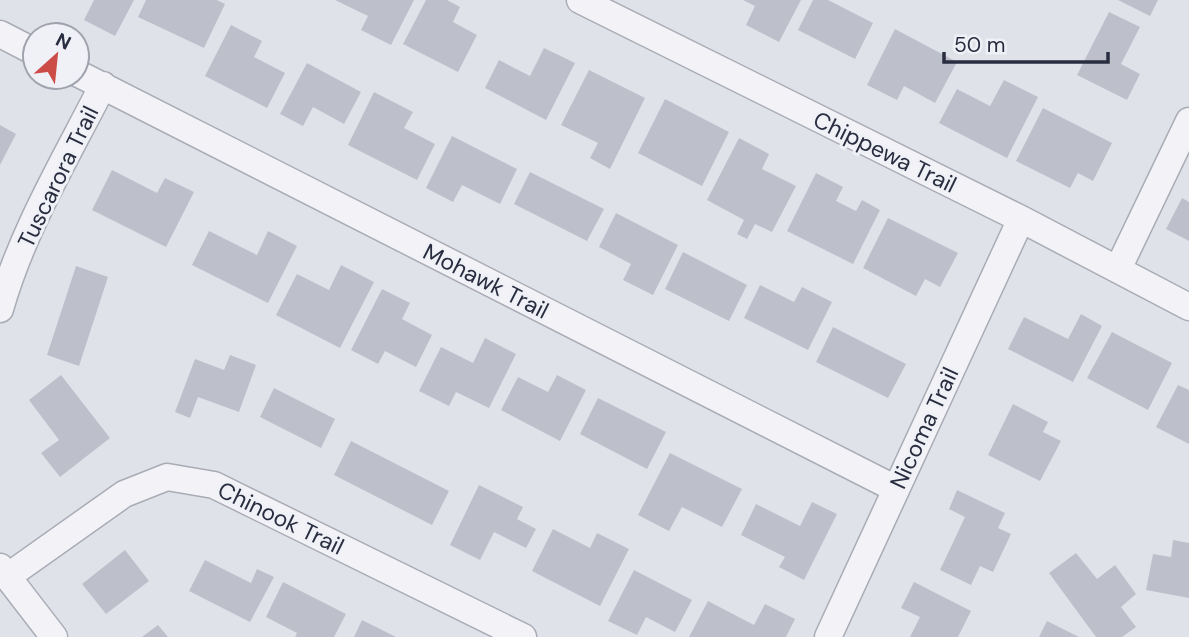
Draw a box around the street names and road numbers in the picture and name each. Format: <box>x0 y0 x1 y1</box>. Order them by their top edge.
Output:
street label: Tuscarora Trail <box>11 101 105 253</box>
street label: Chippewa Trail <box>808 104 962 200</box>
street label: Mohawk Trail <box>418 237 554 325</box>
street label: Nicoma Trail <box>883 362 965 494</box>
street label: Chinook Trail <box>213 475 349 561</box>

